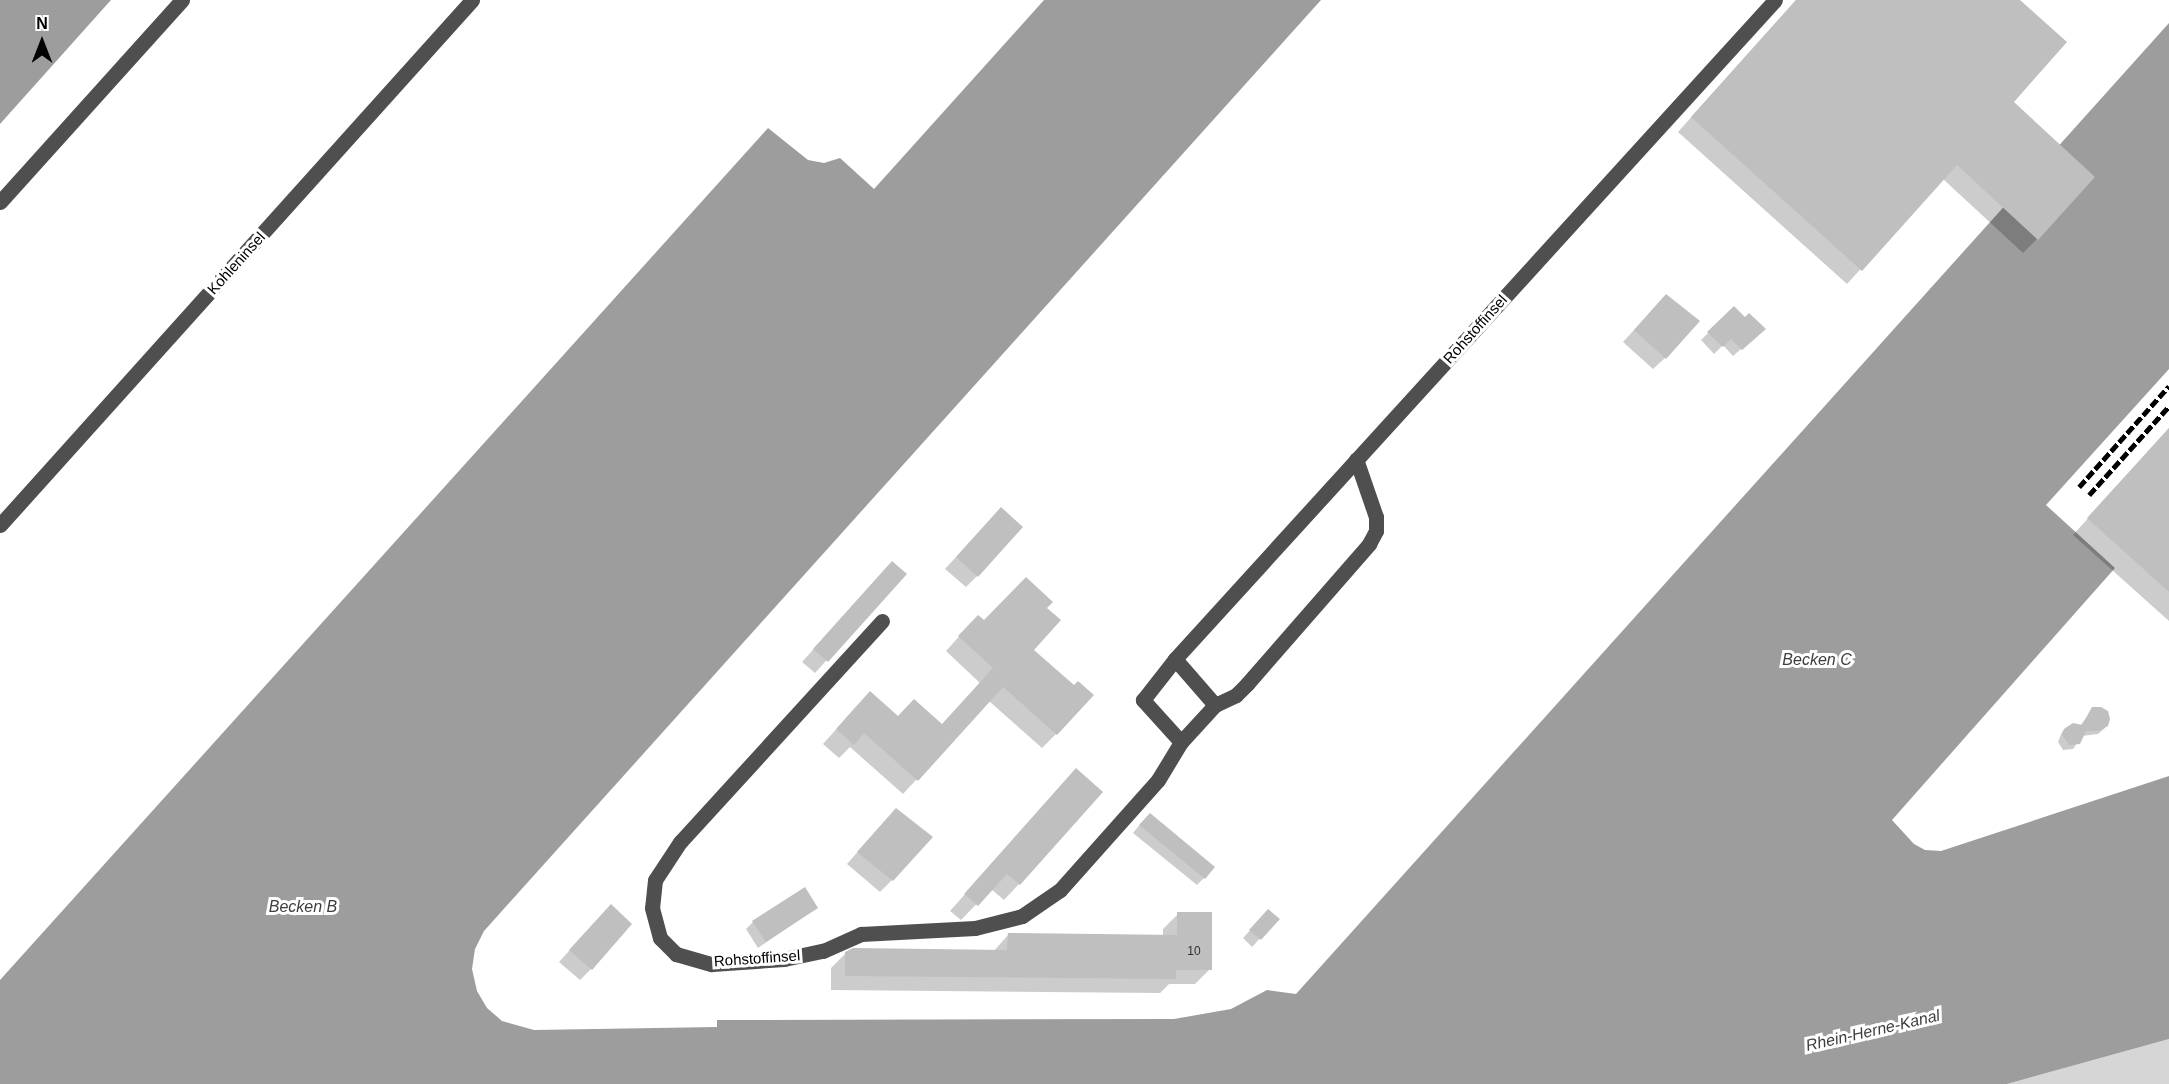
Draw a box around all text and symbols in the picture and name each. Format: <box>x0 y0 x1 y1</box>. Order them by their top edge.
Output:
north arrow <box>12 12 72 72</box>
text: N <box>36 15 48 32</box>
street label: Kohleninsel <box>203 228 269 298</box>
street label: Rohstoffinsel <box>1439 291 1511 367</box>
water label: Becken C <box>1782 650 1852 670</box>
water label: Becken B <box>269 897 337 917</box>
house number: 10 <box>1187 945 1201 959</box>
street label: Rohstoffinsel <box>713 946 801 970</box>
water label: Rhein-Herne-Kanal <box>1804 1006 1942 1056</box>

